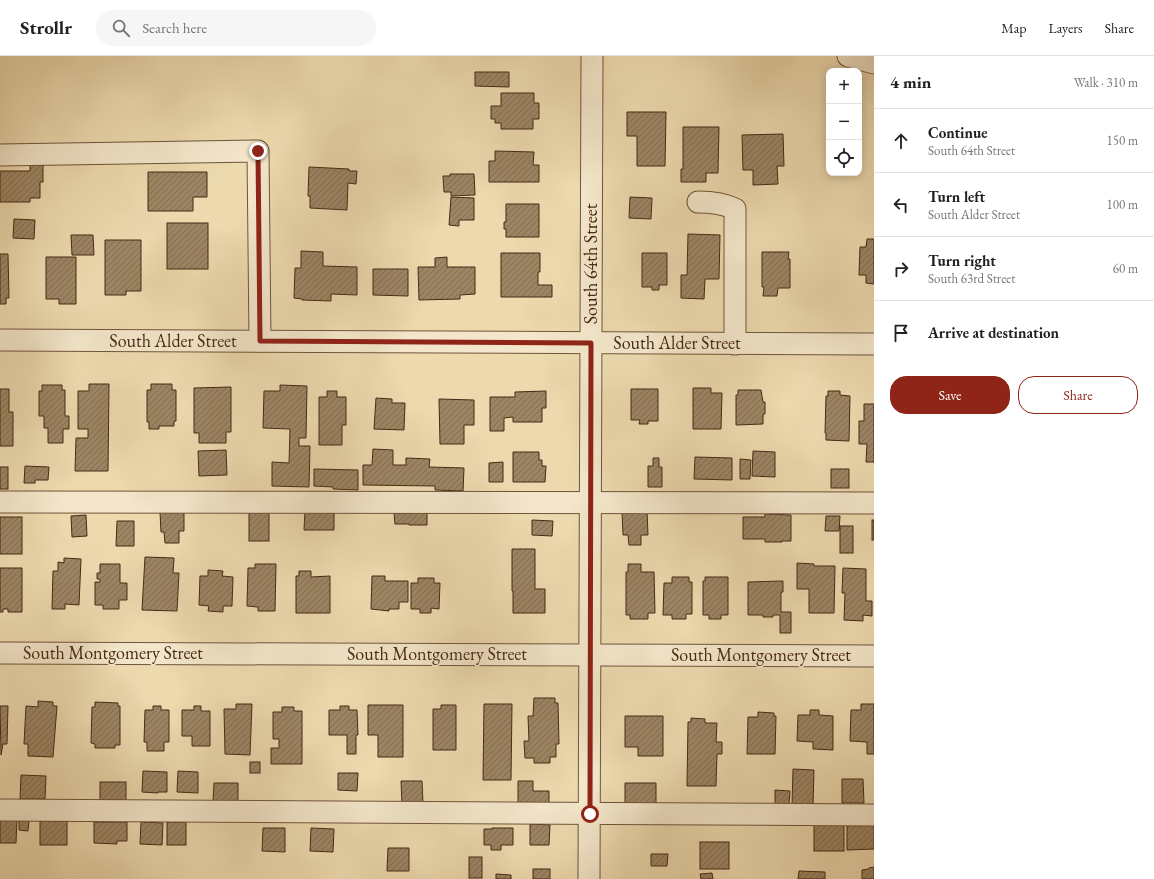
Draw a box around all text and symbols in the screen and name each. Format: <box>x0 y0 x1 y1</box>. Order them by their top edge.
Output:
search box <box>96 10 376 46</box>
text: Strollr <box>20 15 72 40</box>
icon: search <box>110 17 132 39</box>
text: Search here <box>142 18 207 37</box>
text: Map <box>1001 19 1026 37</box>
text: Layers <box>1048 19 1083 37</box>
text: Share <box>1105 19 1134 37</box>
map controls <box>826 68 862 176</box>
button: + <box>826 68 862 104</box>
text: 4 min <box>890 71 931 93</box>
text: Walk · 310 m <box>1074 74 1138 91</box>
button: − <box>826 104 862 140</box>
text: Continue <box>928 123 988 142</box>
icon: ahead <box>890 130 912 152</box>
text: 150 m <box>1107 132 1138 149</box>
button: locate <box>826 140 862 176</box>
route end <box>249 142 267 160</box>
text: South 64th Street <box>928 142 1015 159</box>
text: Turn left <box>928 187 985 206</box>
icon: left <box>890 194 912 216</box>
text: 100 m <box>1107 196 1138 213</box>
street label: South 64th Street <box>579 203 602 324</box>
text: South Alder Street <box>928 206 1020 223</box>
text: Turn right <box>928 251 996 270</box>
icon: right <box>890 258 912 280</box>
text: 60 m <box>1113 260 1138 277</box>
text: South 63rd Street <box>928 270 1015 287</box>
icon: arrive <box>890 322 912 344</box>
text: Arrive at destination <box>928 323 1059 342</box>
street label: South Alder Street <box>109 329 237 352</box>
street label: South Alder Street <box>613 331 741 354</box>
button: Save <box>890 376 1010 414</box>
button: Share <box>1018 376 1138 414</box>
street label: South Montgomery Street <box>23 641 203 664</box>
street label: South Montgomery Street <box>347 642 527 665</box>
street label: South Montgomery Street <box>671 643 851 666</box>
route start <box>581 805 599 823</box>

